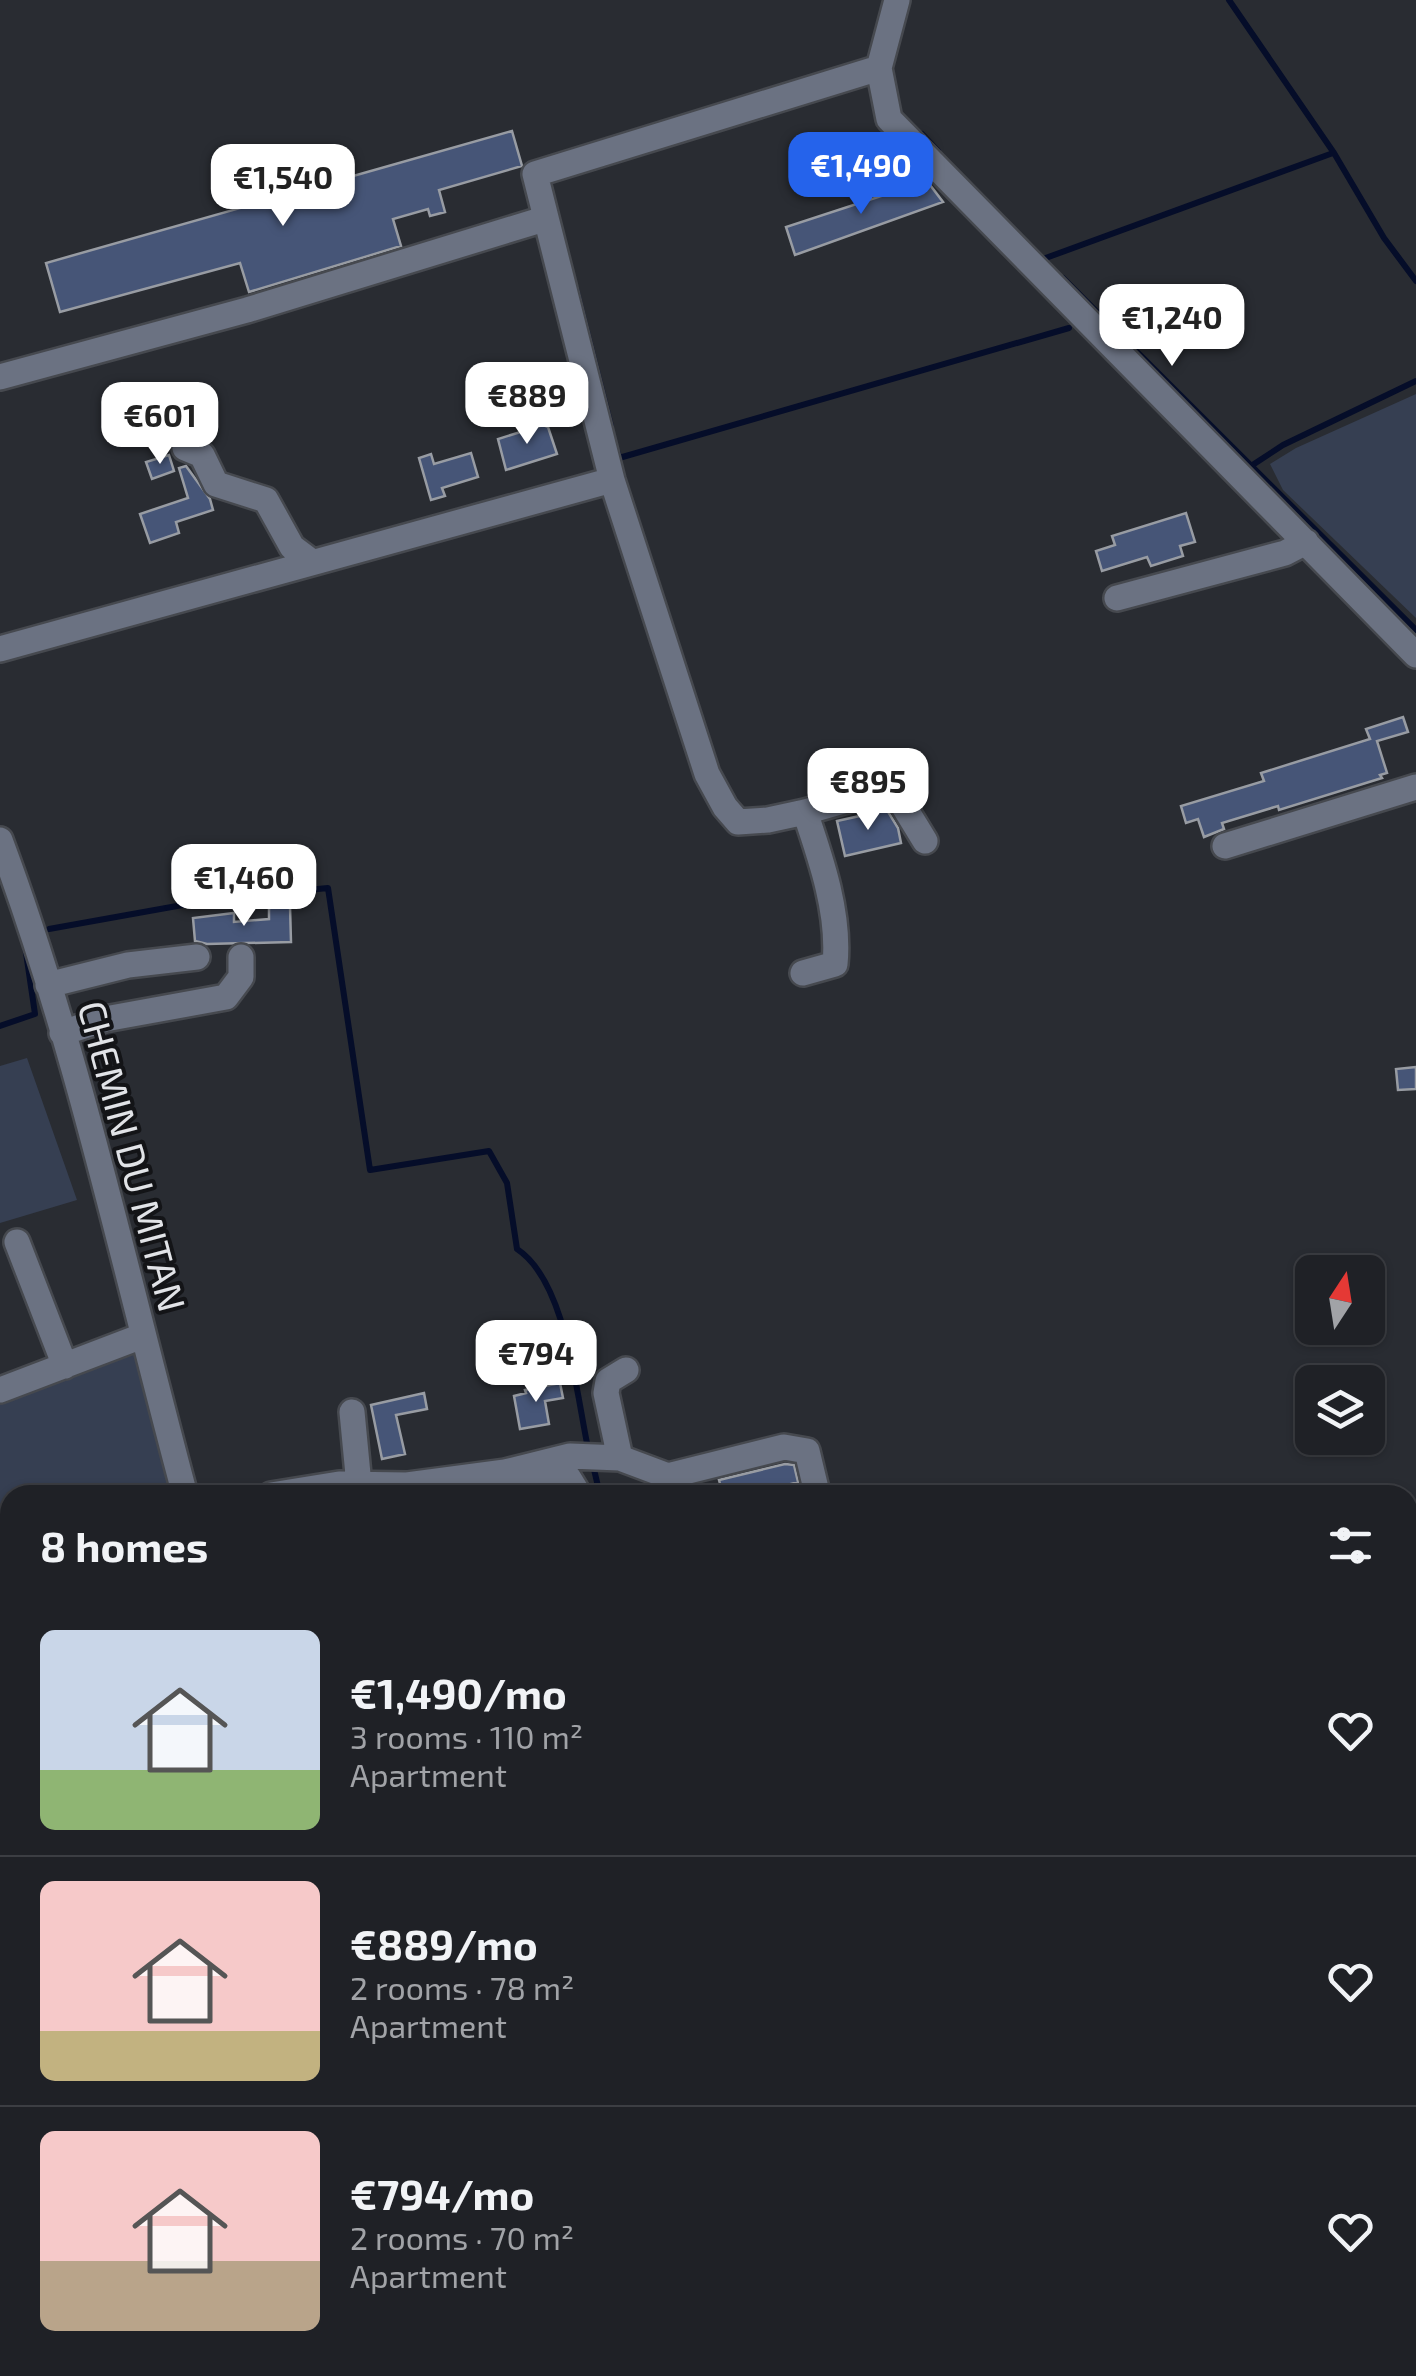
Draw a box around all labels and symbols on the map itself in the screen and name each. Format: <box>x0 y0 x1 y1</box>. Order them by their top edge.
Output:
pin: €1,490 <box>780 132 942 217</box>
pin: €1,540 <box>202 144 364 229</box>
pin: €1,240 <box>1091 284 1253 369</box>
pin: €889 <box>468 362 586 447</box>
pin: €601 <box>101 382 219 467</box>
pin: €895 <box>809 748 927 833</box>
pin: €1,460 <box>163 844 325 929</box>
street label: CHEMIN DU MITAN <box>69 996 197 1316</box>
north arrow <box>1295 1255 1385 1345</box>
pin: €794 <box>477 1320 595 1405</box>

